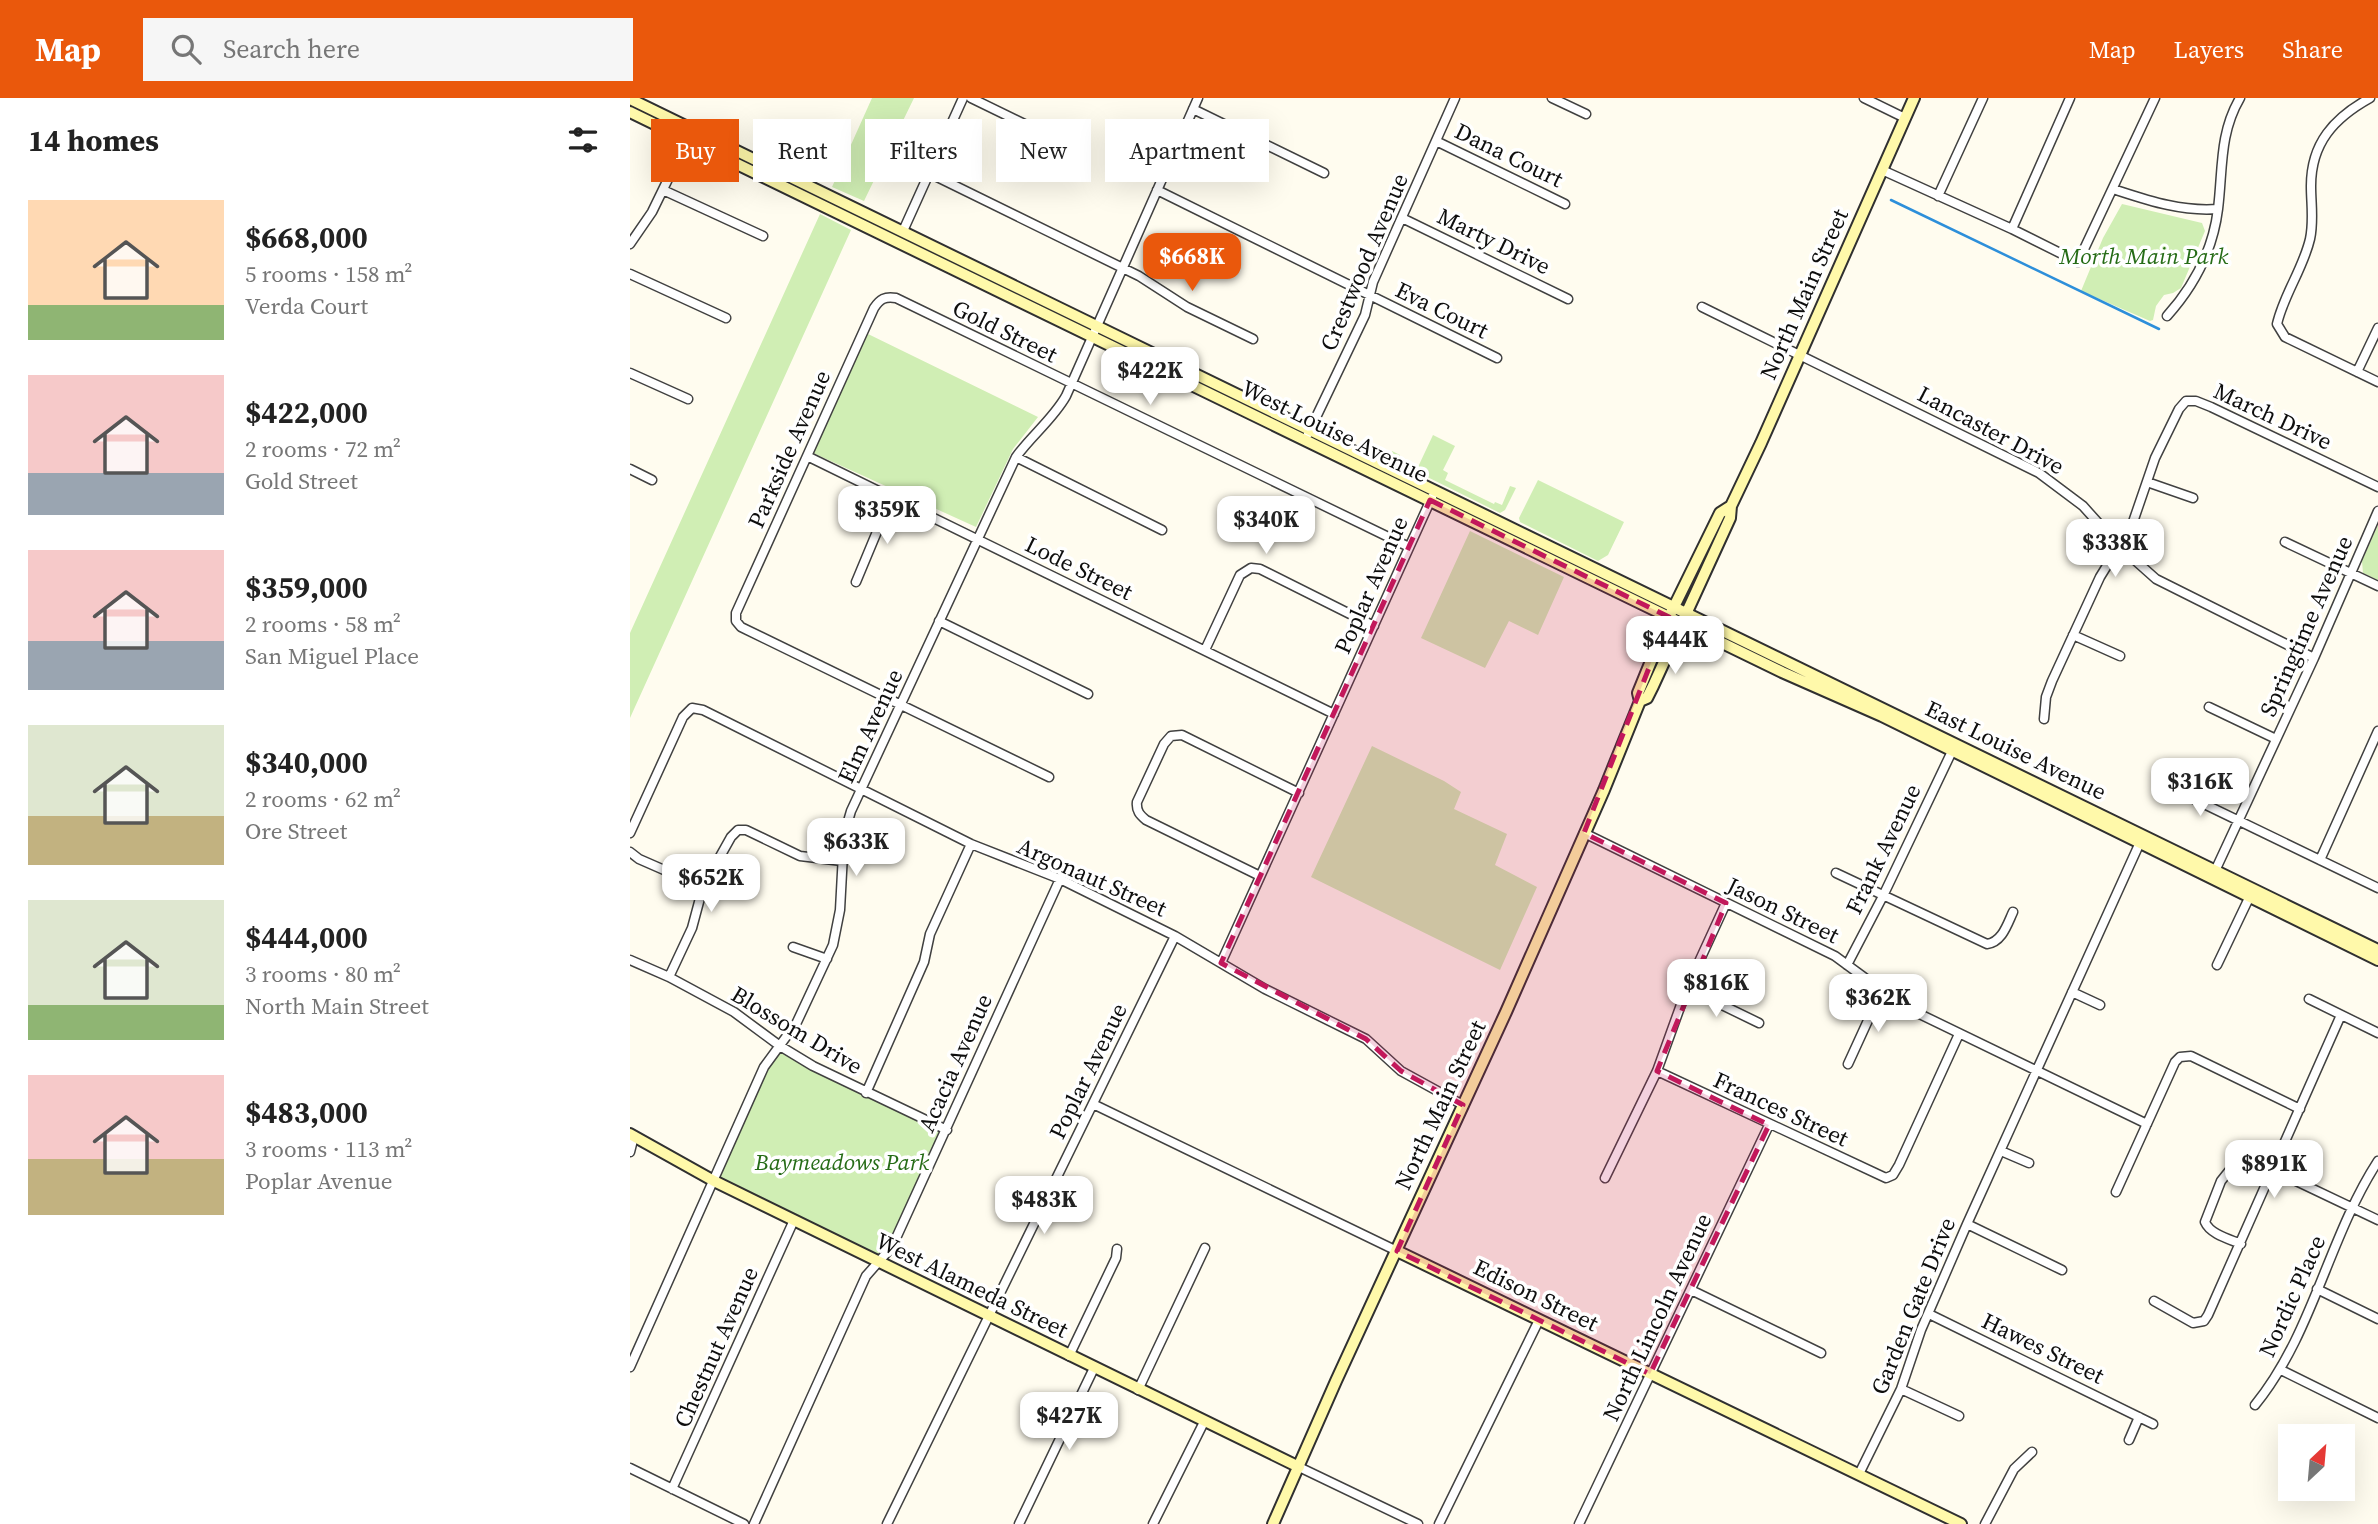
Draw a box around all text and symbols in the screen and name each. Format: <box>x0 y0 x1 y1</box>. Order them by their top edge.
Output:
search box <box>143 18 633 81</box>
text: Map <box>35 27 101 72</box>
icon: search <box>167 30 205 68</box>
text: Search here <box>223 31 360 67</box>
text: Map <box>2089 33 2136 66</box>
text: Layers <box>2174 33 2244 66</box>
text: Share <box>2282 33 2343 66</box>
street label: Dana Court <box>1449 115 1569 195</box>
chip: Buy <box>651 119 739 182</box>
chip: Rent <box>753 119 851 182</box>
chip: Filters <box>865 119 982 182</box>
chip: New <box>996 119 1091 182</box>
chip: Apartment <box>1105 119 1269 182</box>
text: 14 homes <box>28 120 159 161</box>
icon: filters <box>564 121 602 159</box>
street label: Crestwood Avenue <box>1312 168 1416 356</box>
street label: Marty Drive <box>1432 200 1556 282</box>
street label: North Main Street <box>1752 203 1856 384</box>
text: $668,000 <box>245 217 368 258</box>
icon: home <box>84 228 168 312</box>
pin: $668K <box>1143 234 1241 293</box>
text: $668K <box>1159 240 1225 272</box>
park label: Morth Main Park <box>2059 240 2229 272</box>
text: 5 rooms · 158 m² <box>245 258 412 290</box>
street label: Eva Court <box>1390 274 1494 346</box>
text: Verda Court <box>245 290 368 322</box>
street label: Gold Street <box>947 292 1063 370</box>
pin: $422K <box>1101 348 1199 407</box>
text: $422K <box>1117 354 1183 386</box>
street label: Parkside Avenue <box>740 365 838 533</box>
street label: West Louise Avenue <box>1236 372 1434 490</box>
street label: March Drive <box>2209 375 2337 457</box>
street label: Lancaster Drive <box>1912 378 2070 482</box>
text: $422,000 <box>245 392 368 433</box>
icon: home <box>84 403 168 487</box>
text: 2 rooms · 72 m² <box>245 433 401 465</box>
text: Gold Street <box>245 465 358 497</box>
pin: $359K <box>838 486 936 546</box>
text: $359K <box>854 493 920 525</box>
pin: $340K <box>1217 496 1315 556</box>
text: $340K <box>1233 503 1299 535</box>
street label: Poplar Avenue <box>1326 511 1416 659</box>
pin: $338K <box>2066 519 2164 579</box>
text: $338K <box>2082 526 2148 558</box>
street label: Lode Street <box>1020 528 1139 608</box>
street label: Springtime Avenue <box>2252 530 2360 722</box>
text: $359,000 <box>245 567 368 608</box>
icon: home <box>84 578 168 662</box>
text: 2 rooms · 58 m² <box>245 608 401 640</box>
pin: $444K <box>1626 616 1724 676</box>
text: $444K <box>1642 623 1708 655</box>
text: San Miguel Place <box>245 640 419 672</box>
street label: Elm Avenue <box>830 664 910 788</box>
street label: East Louise Avenue <box>1920 692 2112 808</box>
text: $340,000 <box>245 742 368 783</box>
icon: home <box>84 753 168 837</box>
pin: $316K <box>2151 758 2249 818</box>
text: $316K <box>2167 765 2233 797</box>
street label: Frank Avenue <box>1838 778 1928 920</box>
text: 2 rooms · 62 m² <box>245 783 401 815</box>
text: Ore Street <box>245 815 347 847</box>
pin: $633K <box>807 818 905 878</box>
text: $633K <box>823 825 889 857</box>
street label: Argonaut Street <box>1012 830 1172 924</box>
pin: $652K <box>662 854 760 914</box>
text: $652K <box>678 861 744 893</box>
street label: Jason Street <box>1721 869 1845 951</box>
text: $444,000 <box>245 917 368 958</box>
icon: home <box>84 928 168 1012</box>
text: 3 rooms · 80 m² <box>245 958 401 990</box>
pin: $816K <box>1667 960 1765 1019</box>
text: $816K <box>1683 966 1749 998</box>
pin: $362K <box>1829 974 1927 1034</box>
street label: Blossom Drive <box>725 978 869 1082</box>
text: $362K <box>1845 981 1911 1013</box>
street label: Acacia Avenue <box>910 989 1000 1137</box>
text: North Main Street <box>245 990 429 1022</box>
street label: Poplar Avenue <box>1041 998 1135 1144</box>
street label: North Main Street <box>1387 1015 1494 1195</box>
street label: Frances Street <box>1708 1064 1854 1154</box>
text: $483,000 <box>245 1092 368 1133</box>
icon: home <box>84 1103 168 1187</box>
text: 3 rooms · 113 m² <box>245 1133 412 1165</box>
pin: $891K <box>2225 1140 2323 1200</box>
park label: Baymeadows Park <box>754 1146 929 1178</box>
text: $891K <box>2241 1147 2307 1179</box>
text: Poplar Avenue <box>245 1165 392 1197</box>
pin: $483K <box>995 1176 1093 1236</box>
text: $483K <box>1011 1183 1077 1215</box>
street label: North Lincoln Avenue <box>1595 1208 1719 1426</box>
street label: Garden Gate Drive <box>1863 1213 1963 1399</box>
street label: West Alameda Street <box>870 1225 1074 1346</box>
street label: Nordic Place <box>2251 1230 2333 1362</box>
street label: Edison Street <box>1468 1251 1604 1339</box>
street label: Chestnut Avenue <box>666 1261 766 1433</box>
street label: Hawes Street <box>1976 1305 2110 1392</box>
pin: $427K <box>1020 1392 1118 1452</box>
text: $427K <box>1036 1399 1102 1431</box>
north arrow <box>2278 1424 2356 1502</box>
map controls <box>2278 1424 2355 1501</box>

